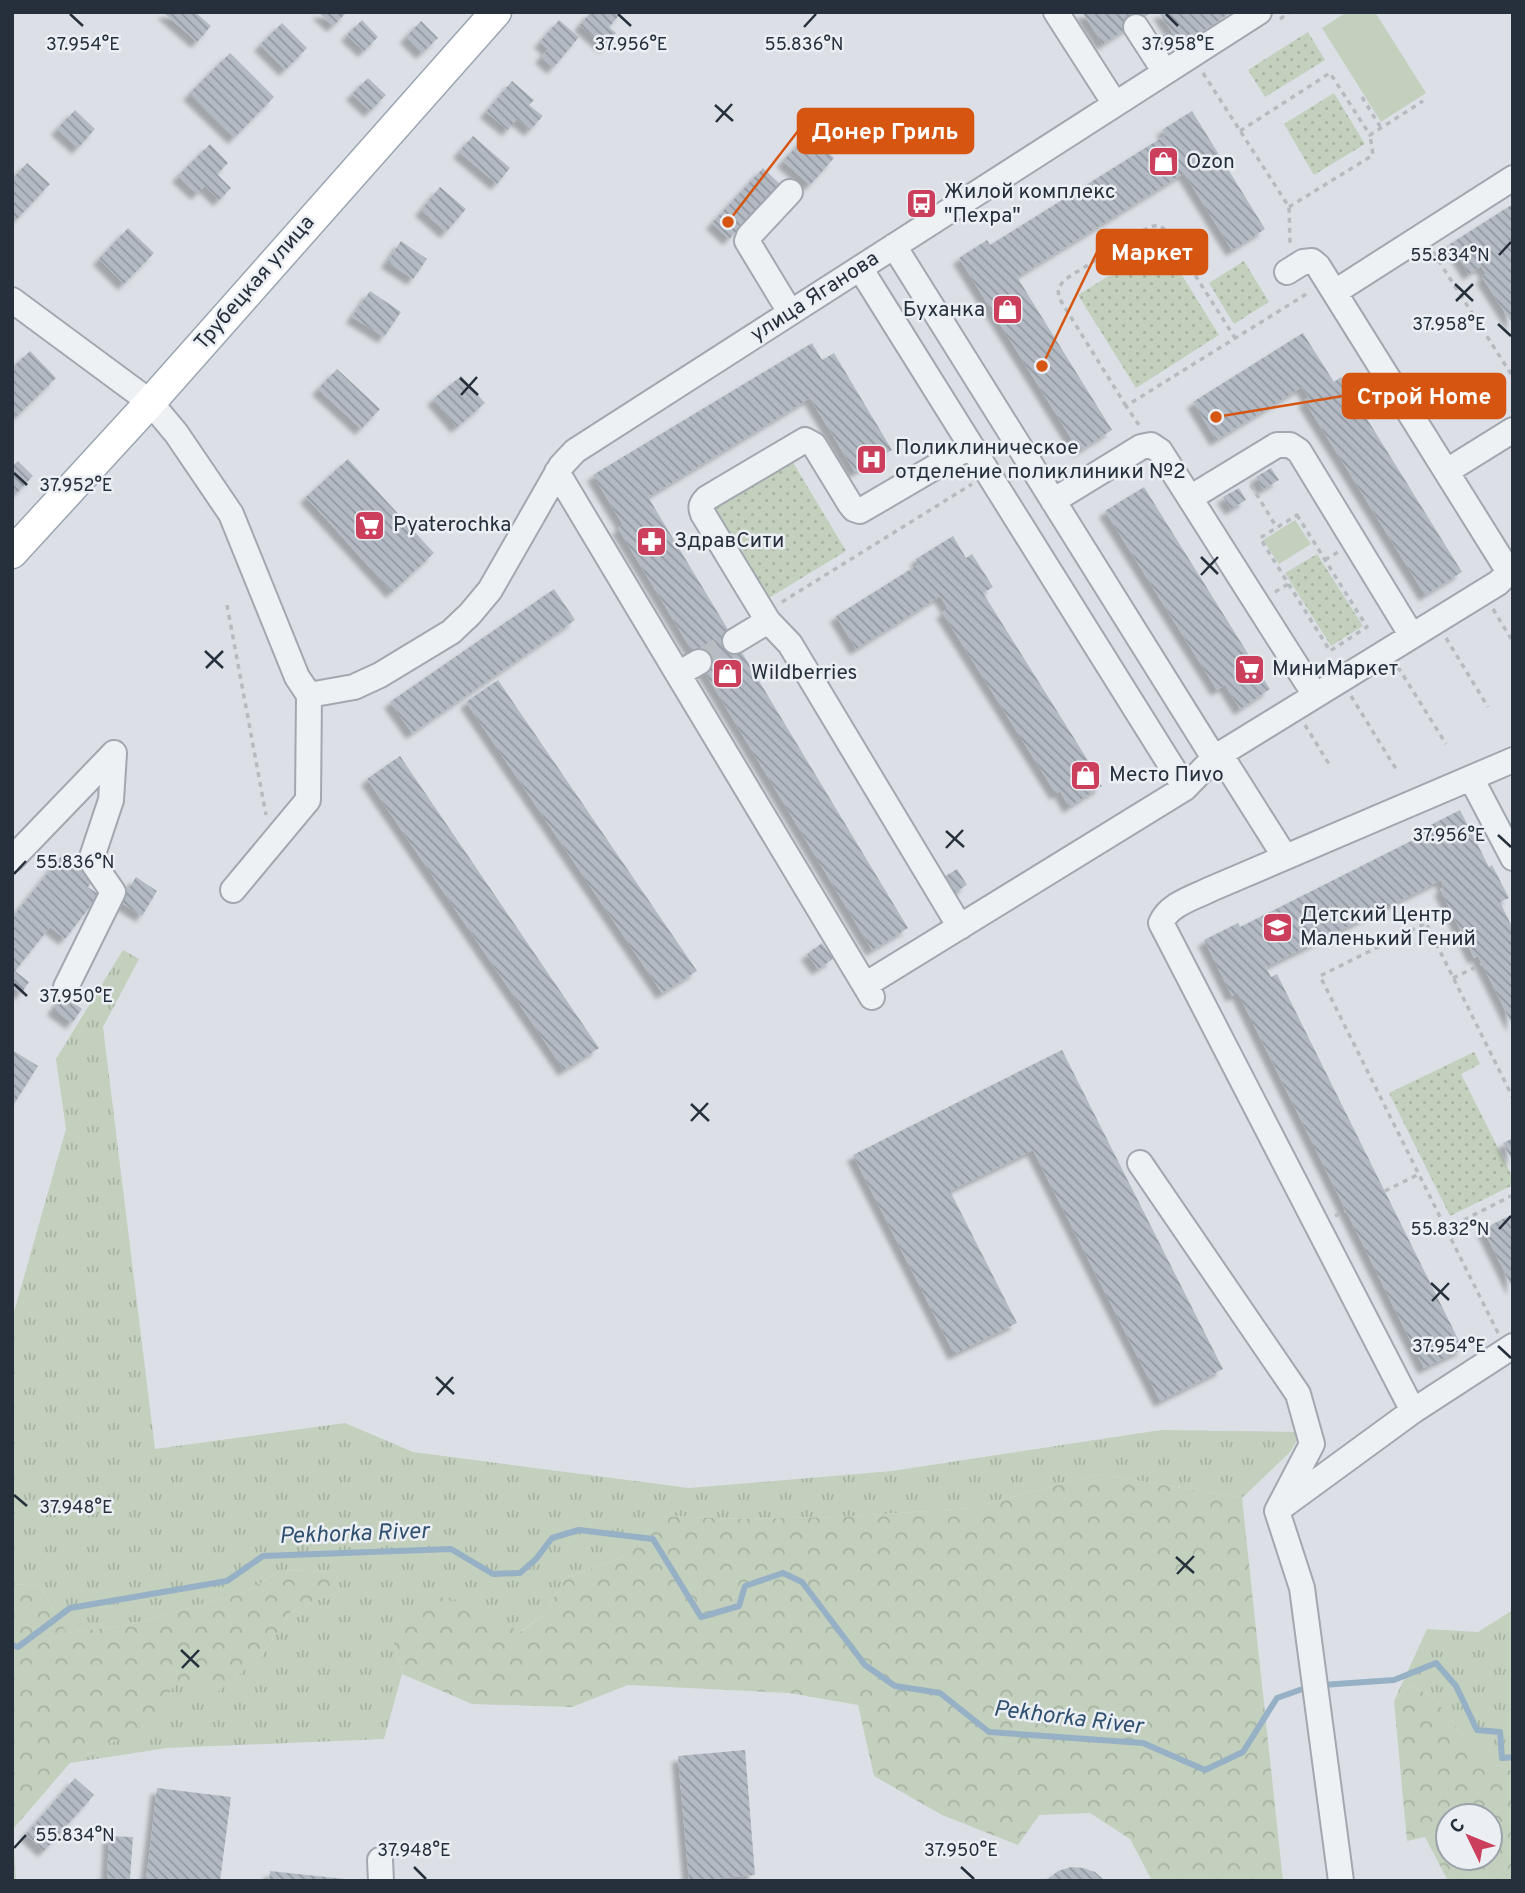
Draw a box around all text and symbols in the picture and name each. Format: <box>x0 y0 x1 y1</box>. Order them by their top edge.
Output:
text: 37.954°E <box>46 34 120 57</box>
text: 37.956°E <box>594 34 668 57</box>
text: 55.836°N <box>764 34 844 57</box>
text: 37.958°E <box>1141 34 1215 57</box>
callout: Донер Гриль <box>798 109 973 153</box>
text: Донер Гриль <box>811 119 959 148</box>
shop icon: Ozon <box>1146 145 1180 179</box>
place label: Ozon <box>1186 149 1235 176</box>
place label: Жилой комплекс "Пехра" <box>944 179 1116 230</box>
bus stop icon: Жилой комплекс "Пехра" <box>904 187 938 221</box>
street label: Трубецкая улица <box>189 210 321 356</box>
callout: Маркет <box>1097 230 1207 274</box>
text: Маркет <box>1111 240 1193 269</box>
street label: улица Яганова <box>746 245 884 349</box>
text: 55.834°N <box>1410 245 1490 268</box>
shop icon: Буханка <box>991 293 1025 327</box>
place label: Буханка <box>903 297 985 324</box>
text: 37.958°E <box>1412 314 1486 337</box>
callout: Строй Home <box>1343 374 1505 418</box>
text: Строй Home <box>1357 384 1491 413</box>
place label: Поликлиническое отделение поликлиники №2 <box>895 435 1186 486</box>
hospital icon: Поликлиническое отделение поликлиники №2 <box>855 443 889 477</box>
text: 37.952°E <box>39 475 113 498</box>
supermarket icon: Pyaterochka <box>353 508 387 542</box>
place label: Pyaterochka <box>393 512 511 539</box>
pharmacy icon: ЗдравСити <box>634 524 668 558</box>
place label: ЗдравСити <box>674 528 784 555</box>
supermarket icon: МиниМаркет <box>1232 652 1266 686</box>
shop icon: Wildberries <box>711 656 745 690</box>
place label: МиниМаркет <box>1272 656 1398 683</box>
place label: Wildberries <box>751 660 857 687</box>
shop icon: Место Пиvо <box>1069 758 1103 792</box>
place label: Место Пиvо <box>1109 762 1224 789</box>
text: 37.956°E <box>1412 825 1486 848</box>
text: 55.836°N <box>35 852 115 875</box>
place label: Детский Центр Маленький Гений <box>1300 902 1476 953</box>
school or university icon: Детский Центр Маленький Гений <box>1260 910 1294 944</box>
text: 37.950°E <box>39 986 113 1009</box>
text: 55.832°N <box>1410 1219 1490 1242</box>
text: 37.954°E <box>1412 1336 1486 1359</box>
text: 37.948°E <box>39 1497 113 1520</box>
water label: Pekhorka River <box>278 1518 432 1552</box>
water label: Pekhorka River <box>992 1695 1146 1743</box>
north arrow <box>1434 1802 1504 1872</box>
text: С <box>1445 1814 1471 1839</box>
text: 55.834°N <box>35 1825 115 1848</box>
text: 37.948°E <box>377 1840 451 1863</box>
text: 37.950°E <box>924 1840 998 1863</box>

